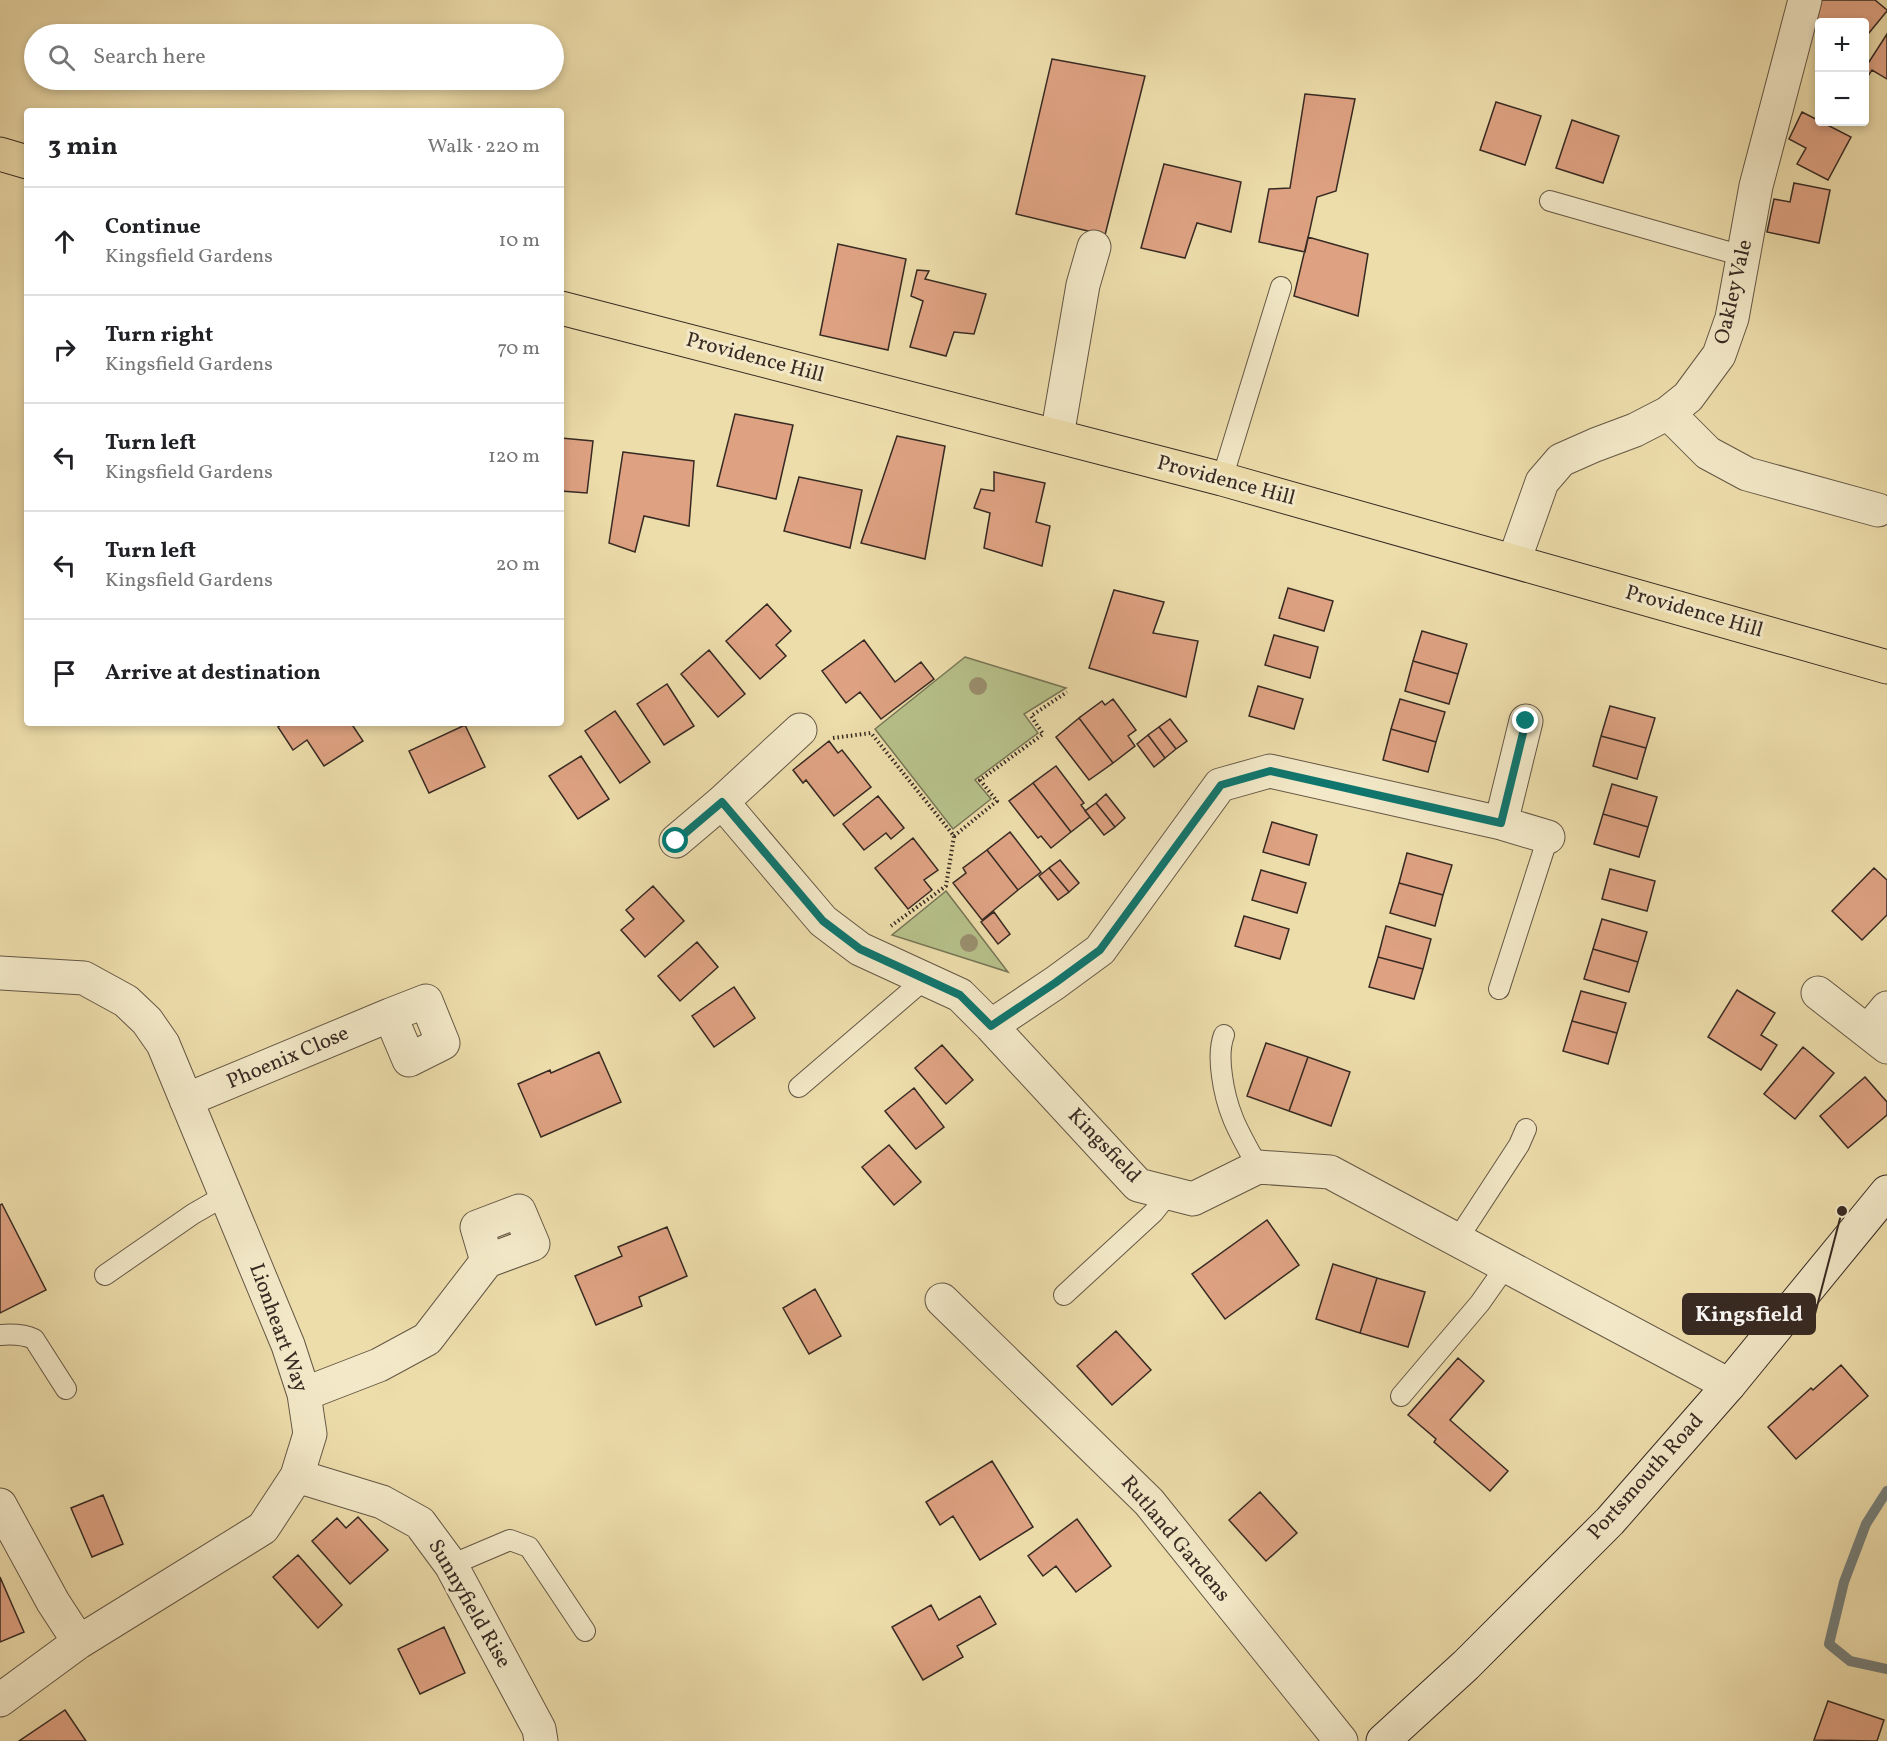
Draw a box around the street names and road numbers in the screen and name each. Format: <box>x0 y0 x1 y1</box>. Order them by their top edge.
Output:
street label: Oakley Vale <box>1708 237 1760 347</box>
street label: Providence Hill <box>683 326 827 390</box>
street label: Providence Hill <box>1154 449 1298 513</box>
street label: Providence Hill <box>1622 578 1766 646</box>
street label: Phoenix Close <box>223 1019 354 1097</box>
street label: Kingsfield <box>1061 1102 1147 1190</box>
street label: Lionheart Way <box>241 1259 315 1397</box>
street label: Portsmouth Road <box>1581 1407 1711 1547</box>
street label: Rutland Gardens <box>1113 1470 1237 1608</box>
street label: Sunnyfield Rise <box>420 1534 518 1674</box>

